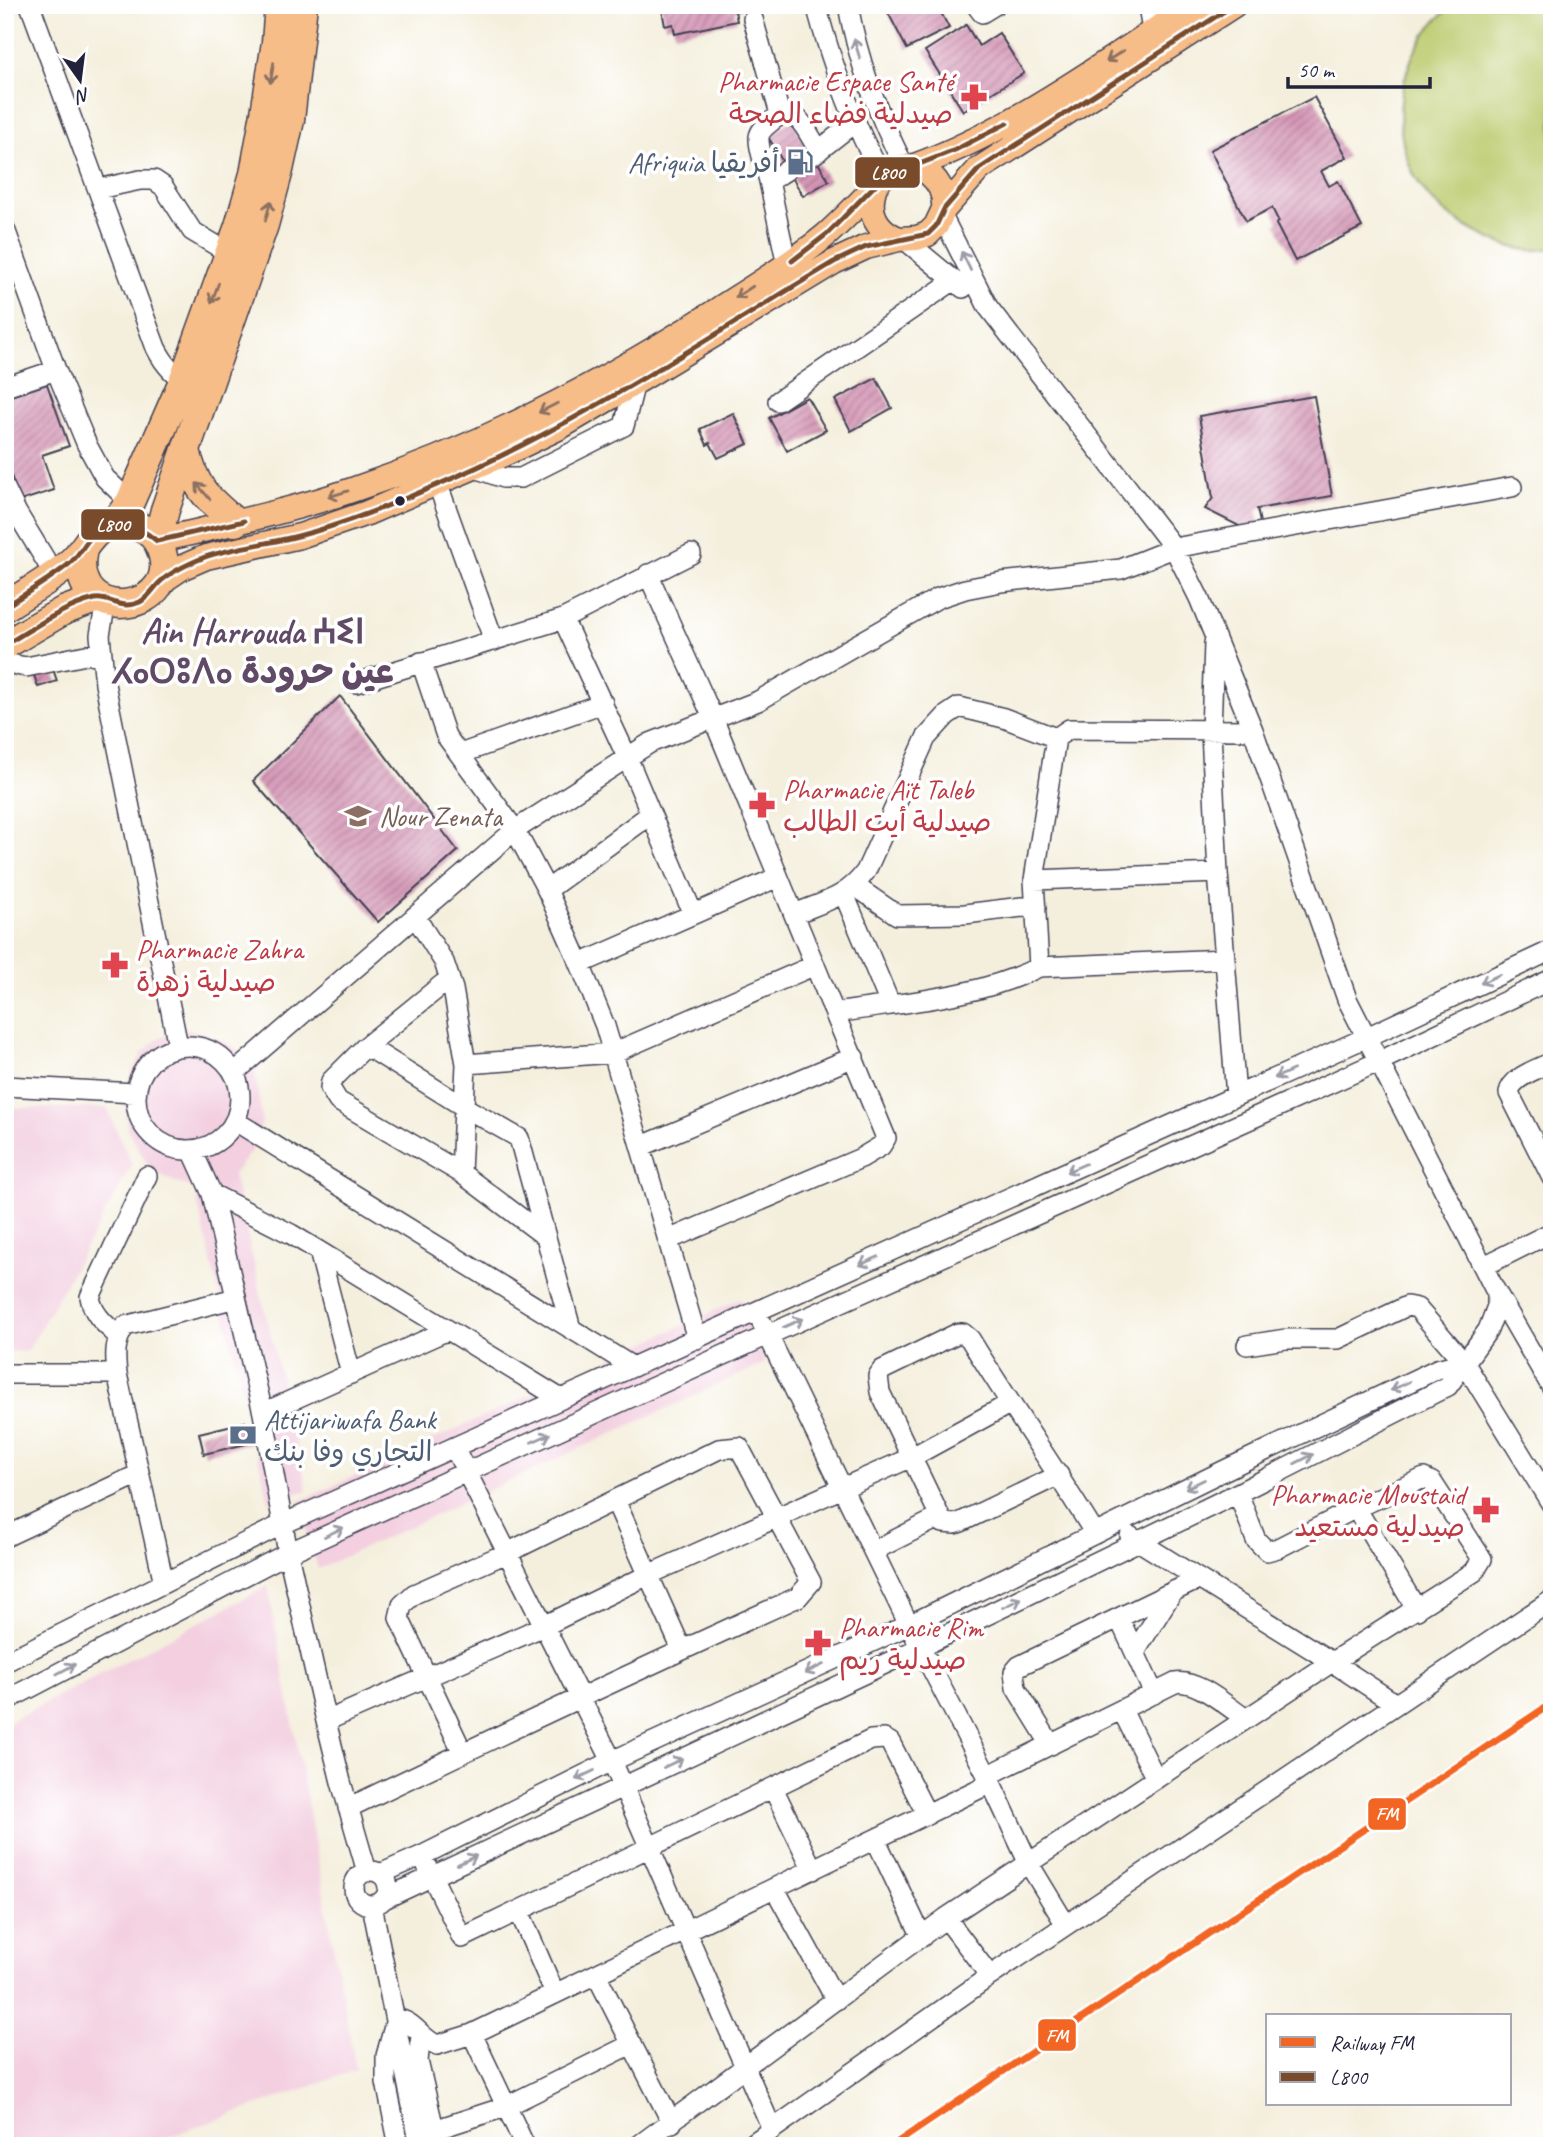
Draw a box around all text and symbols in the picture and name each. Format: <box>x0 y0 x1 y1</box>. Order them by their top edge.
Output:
one-way arrow <box>850 38 863 60</box>
north arrow <box>46 46 116 116</box>
scale bar <box>1288 46 1429 90</box>
one-way arrow <box>1105 49 1125 63</box>
text: 50 m <box>1298 57 1336 83</box>
one-way arrow <box>265 61 278 84</box>
place label: Pharmacie Espace Santé صيدلية فضاء الصحة <box>718 64 957 131</box>
text: N <box>72 82 92 109</box>
pharmacy icon: Pharmacie Espace Santé صيدلية فضاء الصحة <box>959 82 989 112</box>
place label: Afriquia أفريقيا <box>628 145 779 180</box>
fuel station icon: Afriquia أفريقيا <box>785 147 815 177</box>
line badge: L800 <box>854 156 921 189</box>
text: L800 <box>871 161 907 185</box>
one-way arrow <box>263 200 276 222</box>
one-way arrow <box>958 251 972 272</box>
one-way arrow <box>208 281 220 303</box>
one-way arrow <box>735 286 755 300</box>
one-way arrow <box>539 401 559 415</box>
one-way arrow <box>195 482 211 500</box>
one-way arrow <box>328 489 350 502</box>
unlabelled marker <box>393 494 407 508</box>
line badge: L800 <box>80 508 146 541</box>
text: L800 <box>96 513 132 537</box>
district label: Ain Harrouda ⵄⵉⵏ ⵃⴰⵔⵓⴷⴰ عين حرودة <box>111 609 394 694</box>
place label: Pharmacie Aït Taleb صيدلية أيت الطالب <box>783 772 992 839</box>
pharmacy icon: Pharmacie Aït Taleb صيدلية أيت الطالب <box>747 790 777 820</box>
place label: Nour Zenata <box>379 799 504 834</box>
school or university icon: Nour Zenata <box>343 801 373 831</box>
place label: Pharmacie Zahra صيدلية زهرة <box>136 932 305 999</box>
pharmacy icon: Pharmacie Zahra صيدلية زهرة <box>100 950 130 980</box>
one-way arrow <box>1480 973 1501 986</box>
one-way arrow <box>1273 1068 1295 1081</box>
one-way arrow <box>1066 1162 1087 1175</box>
one-way arrow <box>859 1255 880 1268</box>
one-way arrow <box>782 1316 803 1329</box>
one-way arrow <box>1390 1380 1411 1394</box>
place label: Attijariwafa Bank التجاري وفا بنك <box>264 1402 438 1472</box>
bank icon: Attijariwafa Bank التجاري وفا بنك <box>228 1420 258 1450</box>
one-way arrow <box>530 1431 551 1444</box>
one-way arrow <box>1293 1452 1314 1466</box>
place label: Pharmacie Moustaid صيدلية مستعيد <box>1271 1477 1469 1544</box>
one-way arrow <box>1185 1478 1206 1491</box>
pharmacy icon: Pharmacie Moustaid صيدلية مستعيد <box>1471 1495 1501 1525</box>
one-way arrow <box>323 1525 344 1538</box>
one-way arrow <box>1001 1595 1022 1609</box>
place label: Pharmacie Rim صيدلية ريم <box>839 1610 985 1681</box>
pharmacy icon: Pharmacie Rim صيدلية ريم <box>803 1628 833 1658</box>
one-way arrow <box>55 1662 76 1675</box>
one-way arrow <box>804 1663 825 1676</box>
one-way arrow <box>662 1756 683 1769</box>
one-way arrow <box>575 1768 596 1782</box>
line badge: FM <box>1367 1797 1407 1831</box>
text: FM <box>1376 1802 1400 1826</box>
one-way arrow <box>457 1852 478 1865</box>
legend <box>1266 2014 1512 2106</box>
line badge: FM <box>1037 2018 1077 2052</box>
text: FM <box>1046 2024 1070 2048</box>
text: Railway FM <box>1330 2030 1416 2056</box>
text: L800 <box>1330 2064 1369 2090</box>

